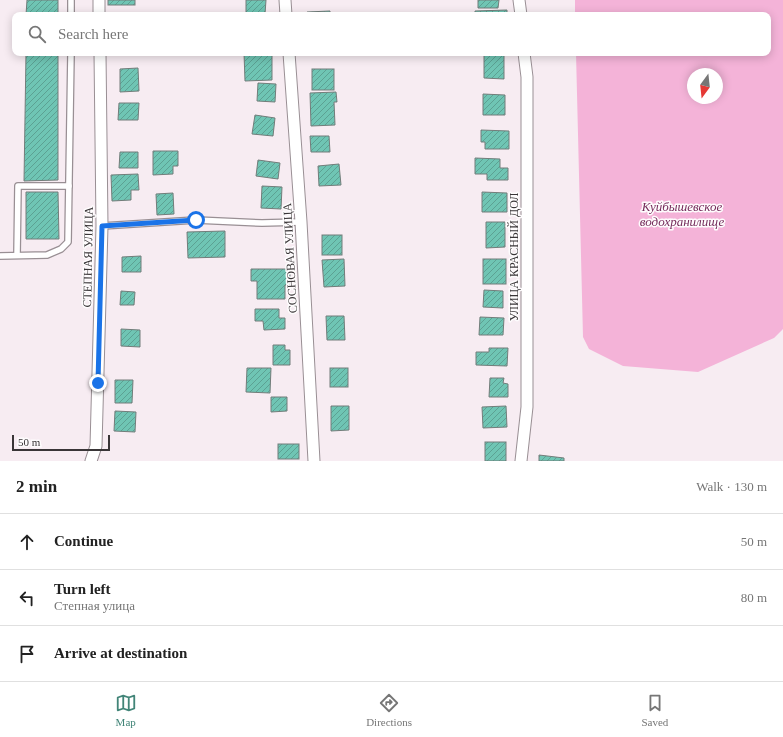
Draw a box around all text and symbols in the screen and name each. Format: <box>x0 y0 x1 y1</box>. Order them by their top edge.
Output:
search box <box>12 12 771 56</box>
icon: search <box>26 23 48 45</box>
text: Search here <box>58 26 128 42</box>
north arrow <box>687 68 723 104</box>
street label: УЛИЦА КРАСНЫЙ ДОЛ <box>507 193 521 321</box>
water label: Куйбышевское водохранилище <box>640 199 724 229</box>
street label: СОСНОВАЯ УЛИЦА <box>280 202 300 313</box>
street label: СТЕПНАЯ УЛИЦА <box>80 206 96 308</box>
route start <box>187 211 205 229</box>
route end <box>89 374 107 392</box>
scale bar <box>12 433 110 452</box>
text: 50 m <box>18 436 40 448</box>
text: 2 min <box>16 477 57 496</box>
text: Walk · 130 m <box>696 479 767 494</box>
icon: ahead <box>16 531 38 553</box>
text: Continue <box>54 533 113 549</box>
text: 50 m <box>741 534 767 549</box>
text: Turn left <box>54 581 111 597</box>
icon: left <box>16 587 38 609</box>
text: 80 m <box>741 590 767 605</box>
text: Степная улица <box>54 598 135 613</box>
icon: arrive <box>16 643 38 665</box>
text: Arrive at destination <box>54 645 187 661</box>
tab: Map <box>115 692 137 728</box>
tab: Directions <box>366 692 412 728</box>
tab: Saved <box>641 692 668 728</box>

